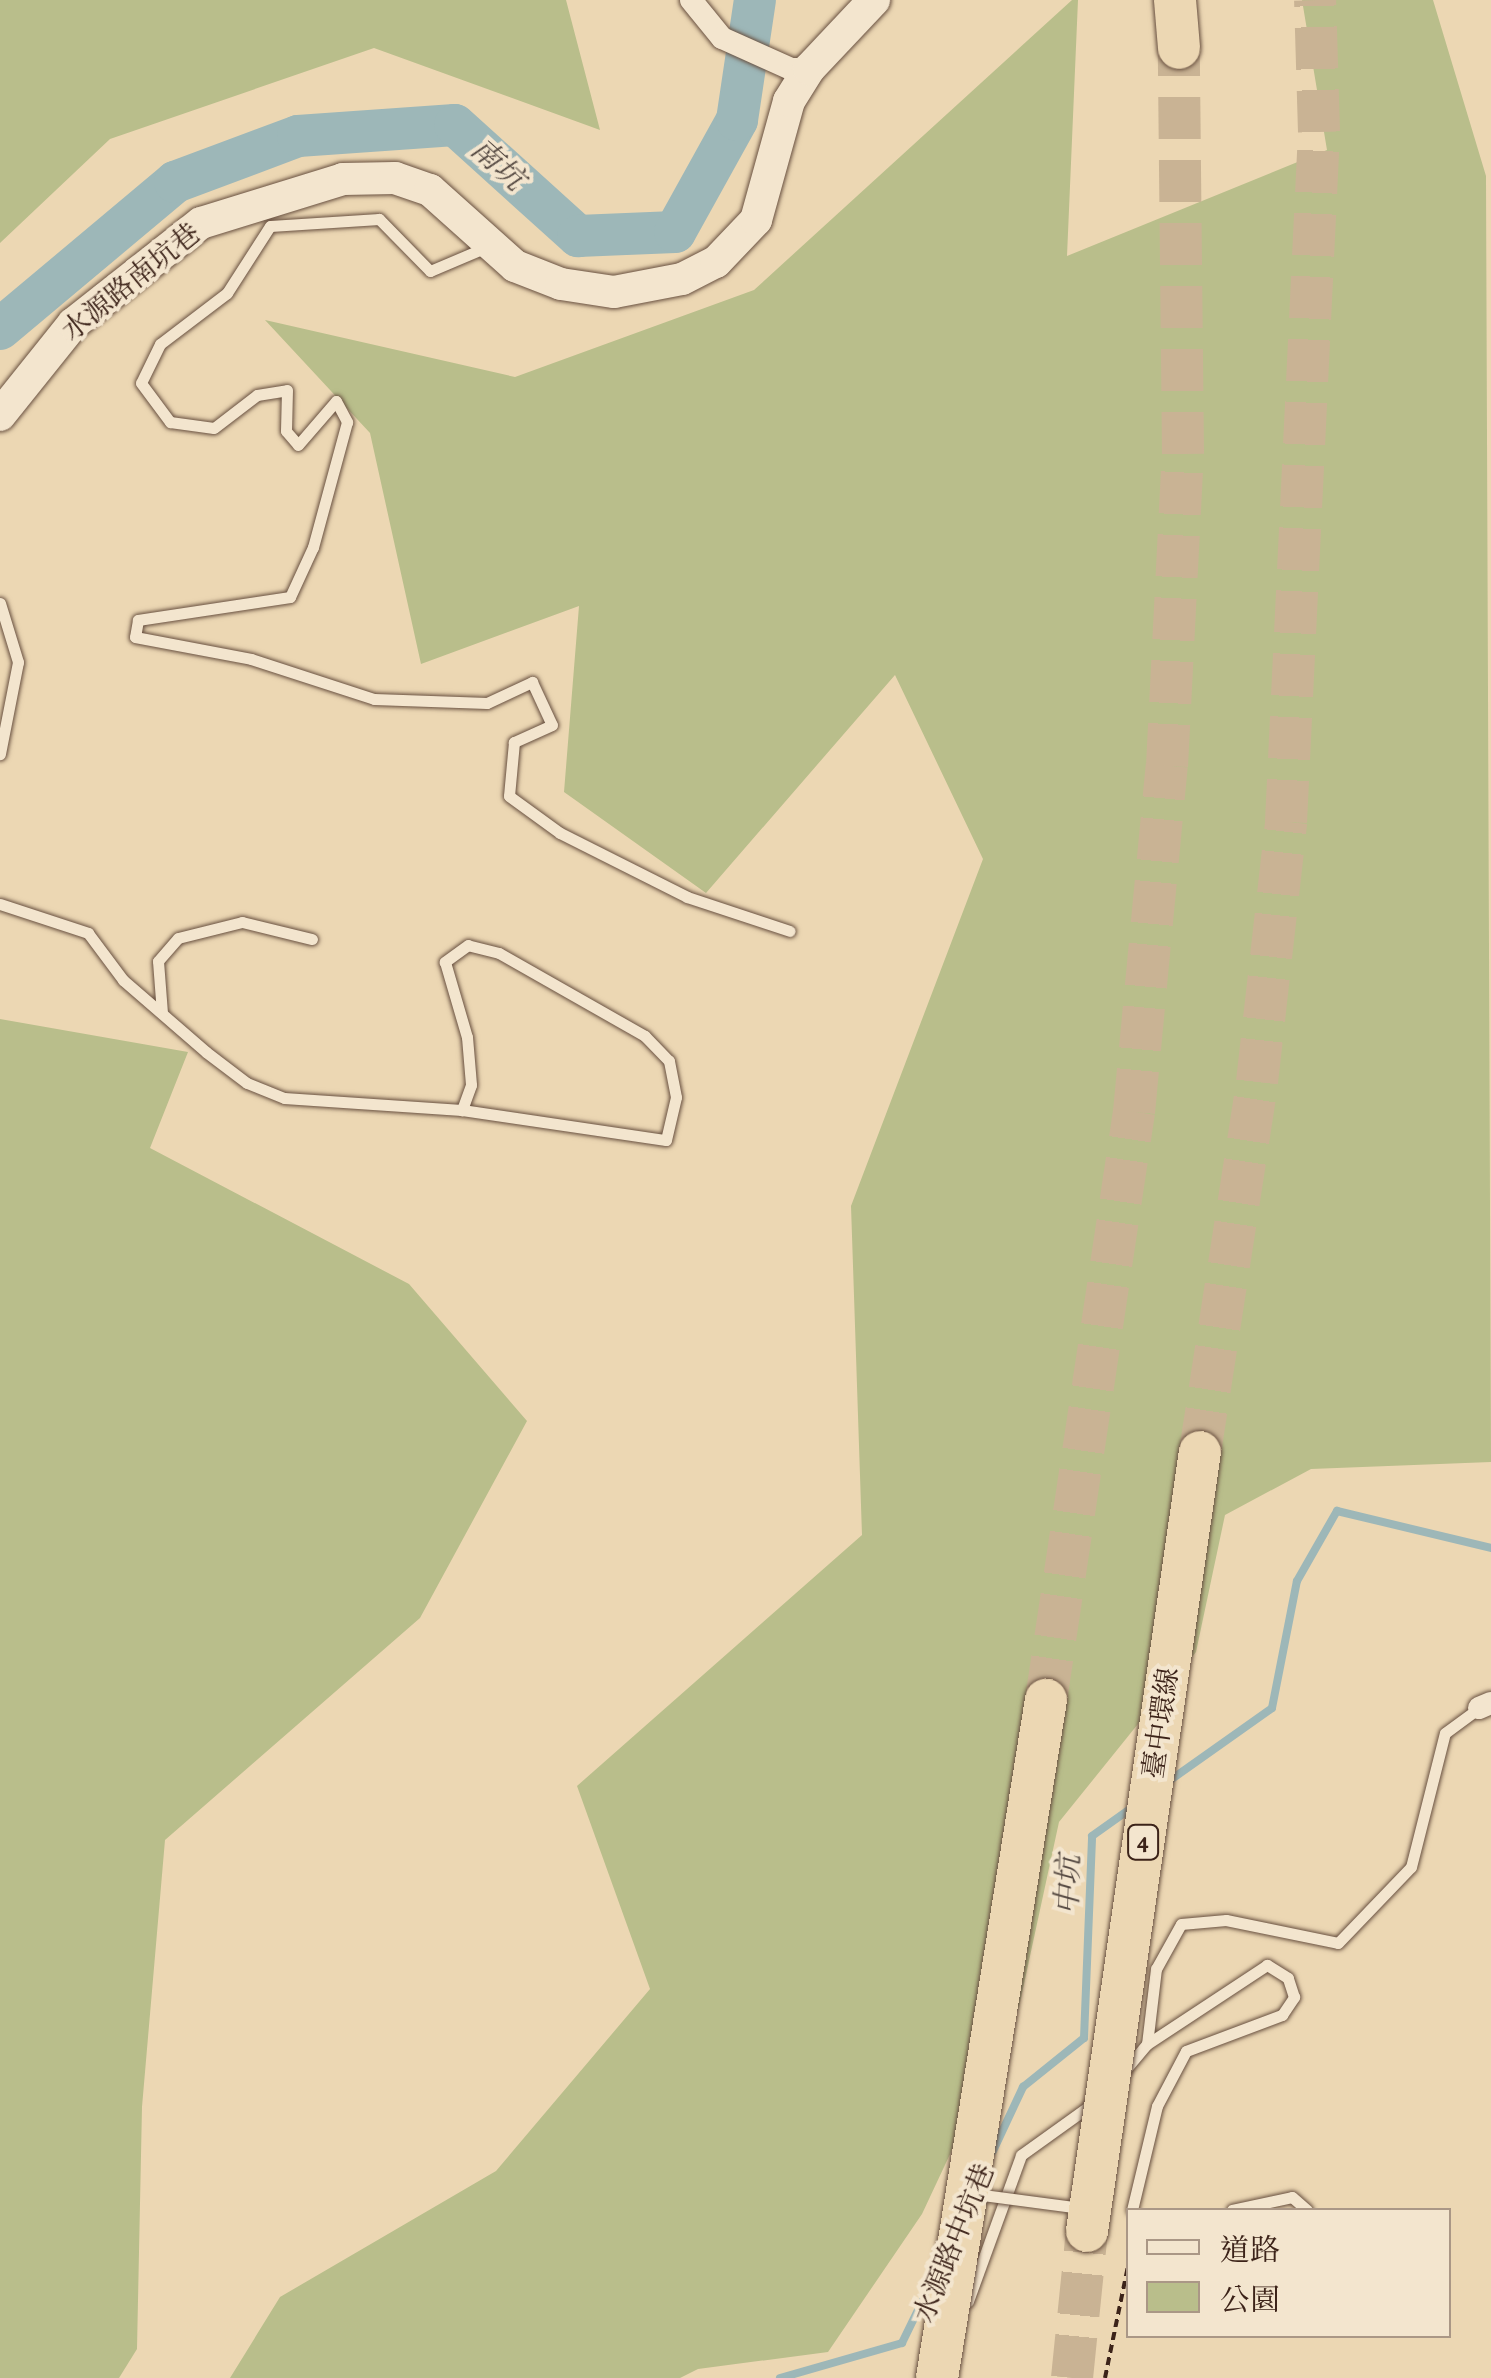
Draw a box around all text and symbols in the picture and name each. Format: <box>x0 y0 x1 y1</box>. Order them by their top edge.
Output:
water label: 南坑 <box>464 131 532 197</box>
street label: 水源路南坑巷 <box>55 216 207 348</box>
street label: 臺中環線 <box>1137 1665 1185 1781</box>
road number: 4 <box>1126 1822 1160 1862</box>
water label: 中坑 <box>1049 1854 1087 1916</box>
street label: 水源路中坑巷 <box>907 2159 1001 2327</box>
legend <box>1126 2208 1451 2338</box>
text: 道路 <box>1220 2230 1280 2270</box>
text: 公園 <box>1220 2280 1280 2320</box>

